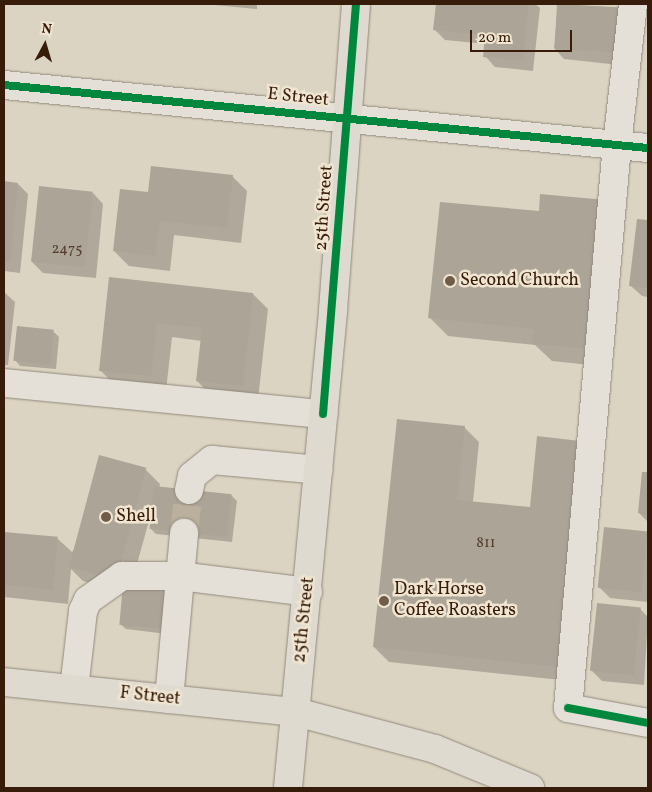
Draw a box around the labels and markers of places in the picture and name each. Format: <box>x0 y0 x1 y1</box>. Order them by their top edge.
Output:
place label: Second Church <box>460 270 579 292</box>
marker: Second Church <box>444 275 456 287</box>
place label: Shell <box>116 506 156 528</box>
marker: Shell <box>100 511 112 523</box>
place label: Dark Horse Coffee Roasters <box>394 580 516 622</box>
marker: Dark Horse Coffee Roasters <box>378 595 390 607</box>

